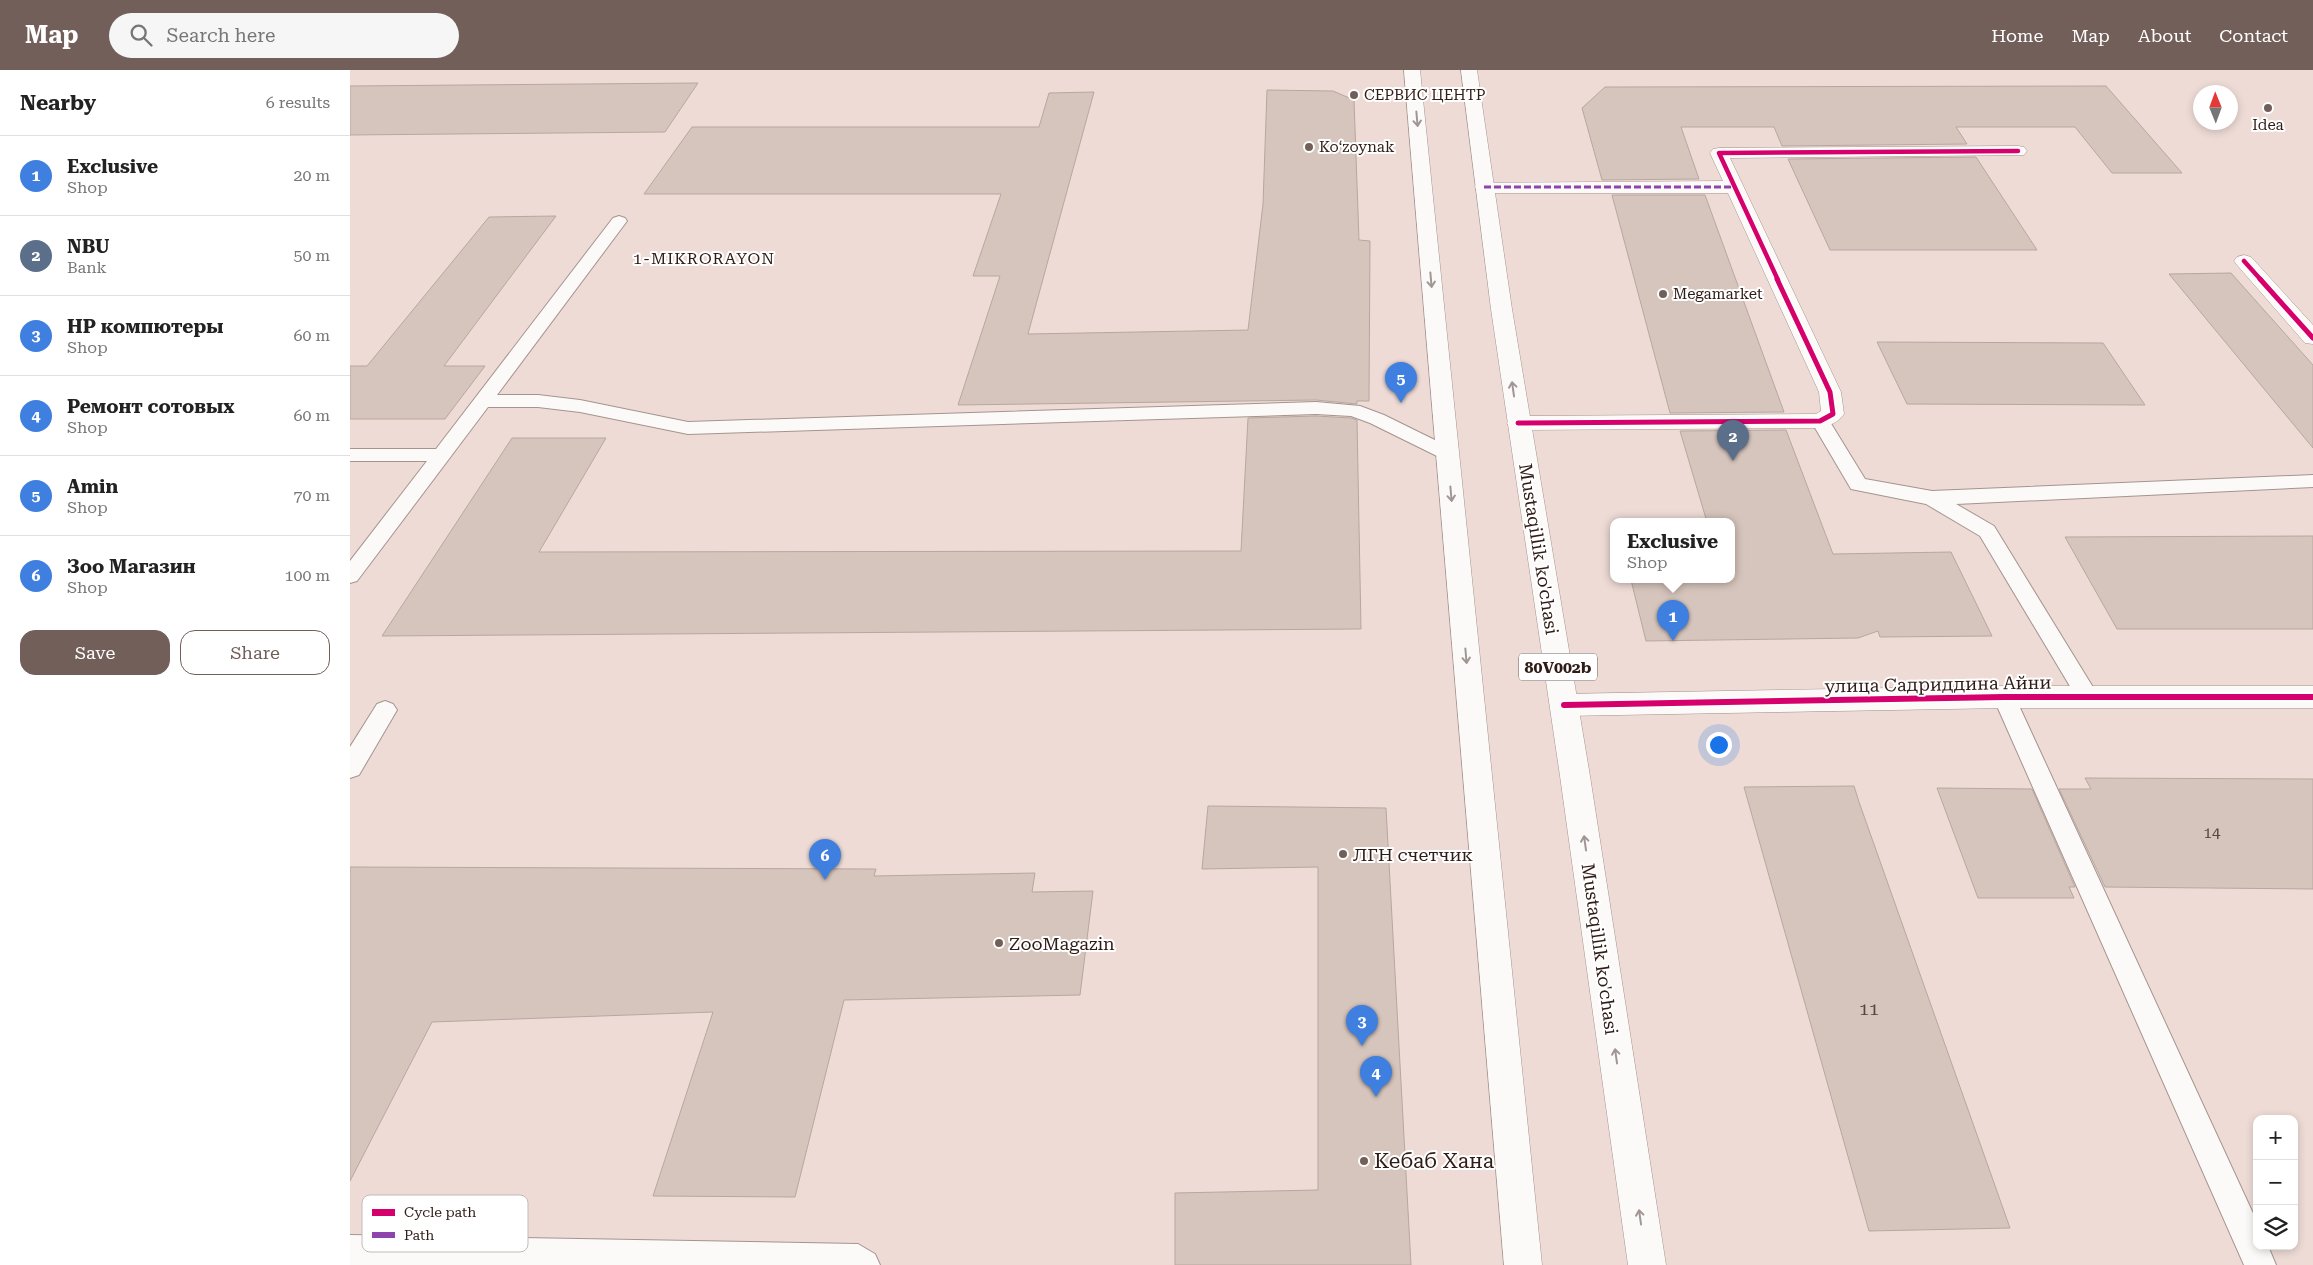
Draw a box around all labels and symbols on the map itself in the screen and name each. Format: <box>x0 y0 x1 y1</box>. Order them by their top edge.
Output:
north arrow <box>2193 85 2238 130</box>
place label: СЕРВИС ЦЕНТР <box>1364 86 1486 104</box>
marker: СЕРВИС ЦЕНТР <box>1348 89 1360 101</box>
marker: Idea <box>2262 102 2274 114</box>
one-way arrow <box>1412 110 1421 126</box>
place label: Idea <box>2252 116 2284 134</box>
place label: Koʻzoynak <box>1319 138 1395 156</box>
marker: Koʻzoynak <box>1303 141 1315 153</box>
district label: 1-MIKRORAYON <box>633 249 775 268</box>
one-way arrow <box>1426 272 1436 288</box>
place label: Megamarket <box>1673 285 1763 303</box>
marker: Megamarket <box>1657 288 1669 300</box>
pin: 5 <box>1385 362 1417 403</box>
one-way arrow <box>1508 381 1518 397</box>
pin: 2 <box>1717 420 1749 461</box>
street label: Mustaqillik ko'chasi <box>1515 462 1563 636</box>
one-way arrow <box>1446 486 1456 502</box>
pin: 1 <box>1657 600 1689 641</box>
one-way arrow <box>1461 648 1471 664</box>
road number: 80V002b <box>1519 654 1597 680</box>
street label: улица Садриддина Айни <box>1824 672 2052 696</box>
your location <box>1706 732 1732 758</box>
house number: 14 <box>2204 824 2221 842</box>
one-way arrow <box>1579 836 1589 852</box>
pin: 6 <box>809 839 841 880</box>
place label: ЛГН счетчик <box>1353 844 1473 865</box>
marker: ЛГН счетчик <box>1337 848 1349 860</box>
street label: Mustaqillik ko'chasi <box>1578 862 1622 1036</box>
place label: ZooMagazin <box>1009 933 1115 954</box>
marker: ZooMagazin <box>993 937 1005 949</box>
house number: 11 <box>1859 998 1879 1019</box>
pin: 3 <box>1346 1005 1378 1046</box>
one-way arrow <box>1611 1048 1621 1064</box>
pin: 4 <box>1360 1056 1392 1097</box>
place label: Кебаб Хана <box>1374 1149 1495 1173</box>
marker: Кебаб Хана <box>1358 1155 1370 1167</box>
legend <box>362 1195 528 1252</box>
text: Cycle path <box>404 1204 476 1220</box>
one-way arrow <box>1634 1209 1644 1225</box>
text: Path <box>404 1227 434 1243</box>

